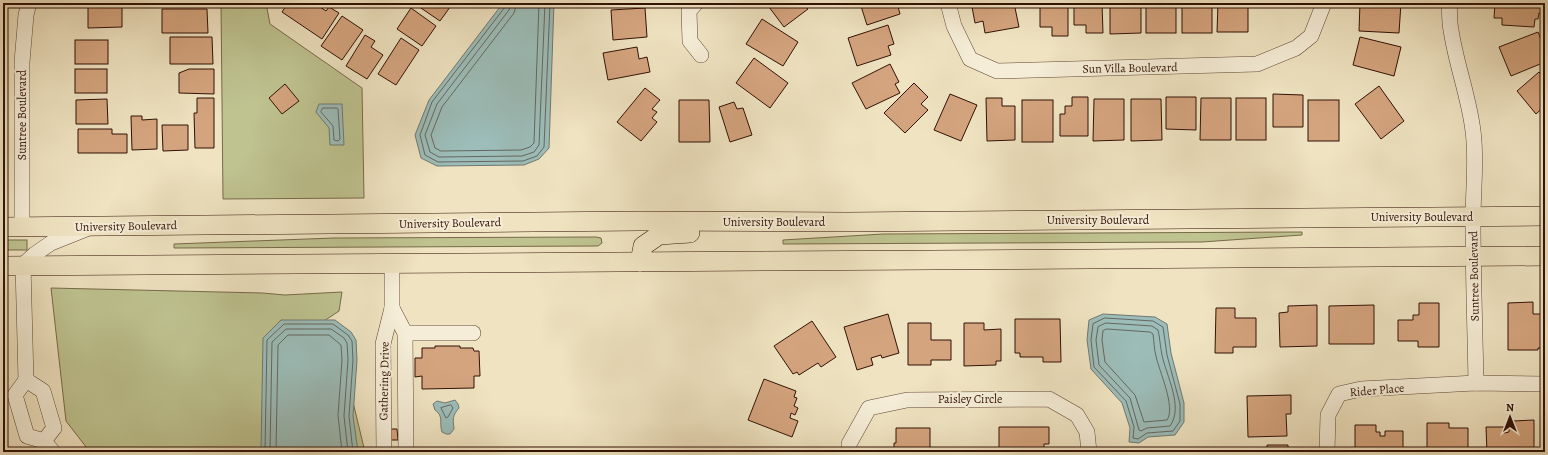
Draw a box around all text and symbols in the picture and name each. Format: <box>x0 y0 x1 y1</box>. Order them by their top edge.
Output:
street label: Sun Villa Boulevard <box>1082 59 1178 77</box>
street label: Suntree Boulevard <box>14 69 30 160</box>
street label: University Boulevard <box>1371 209 1474 225</box>
street label: University Boulevard <box>1047 212 1150 228</box>
street label: University Boulevard <box>399 214 502 232</box>
street label: University Boulevard <box>723 214 826 230</box>
street label: University Boulevard <box>75 217 178 235</box>
street label: Suntree Boulevard <box>1465 230 1483 321</box>
street label: Gathering Drive <box>375 341 393 421</box>
street label: Rider Place <box>1349 380 1405 400</box>
street label: Paisley Circle <box>938 391 1002 407</box>
north arrow <box>1490 397 1530 437</box>
text: N <box>1506 400 1514 415</box>

